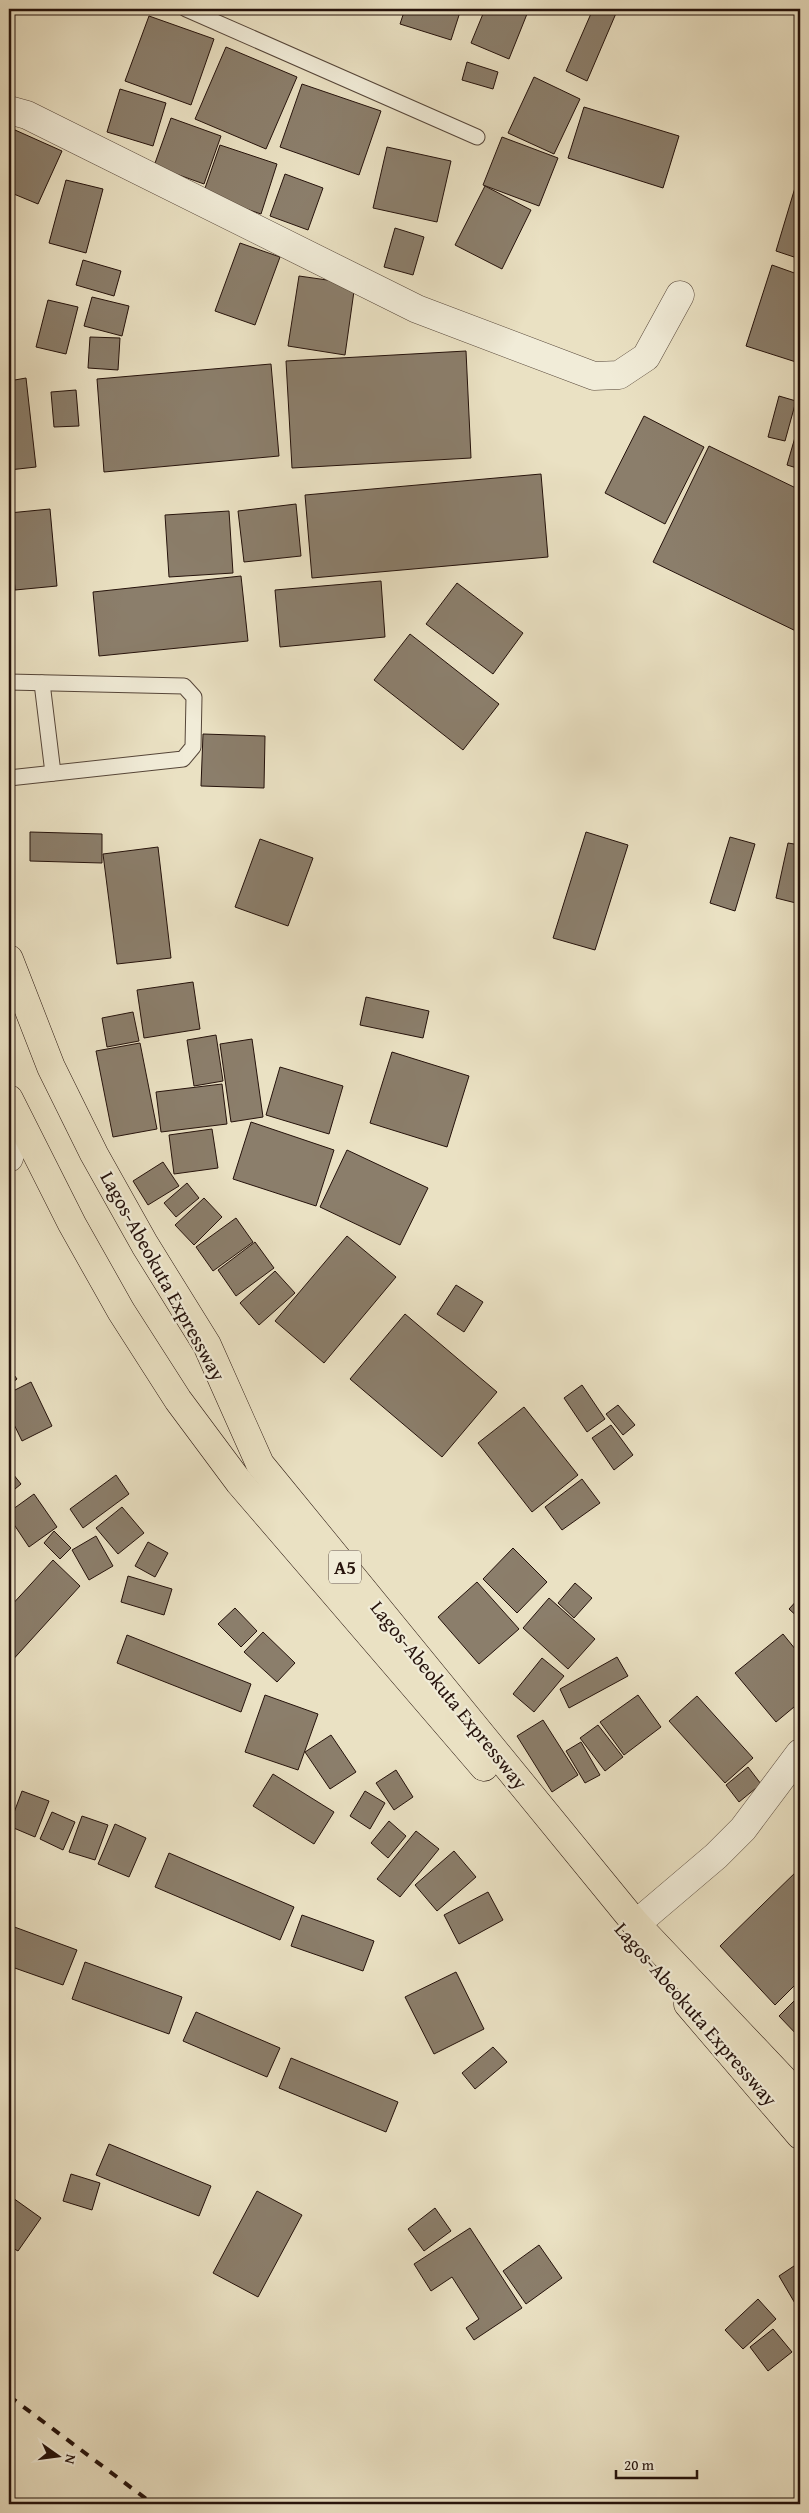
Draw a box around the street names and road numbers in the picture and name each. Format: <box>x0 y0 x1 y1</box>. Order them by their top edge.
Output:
street label: Lagos-Abeokuta Expressway <box>94 1166 233 1386</box>
road number: A5 <box>329 1550 361 1584</box>
street label: Lagos-Abeokuta Expressway <box>364 1594 535 1795</box>
street label: Lagos-Abeokuta Expressway <box>608 1915 785 2112</box>

